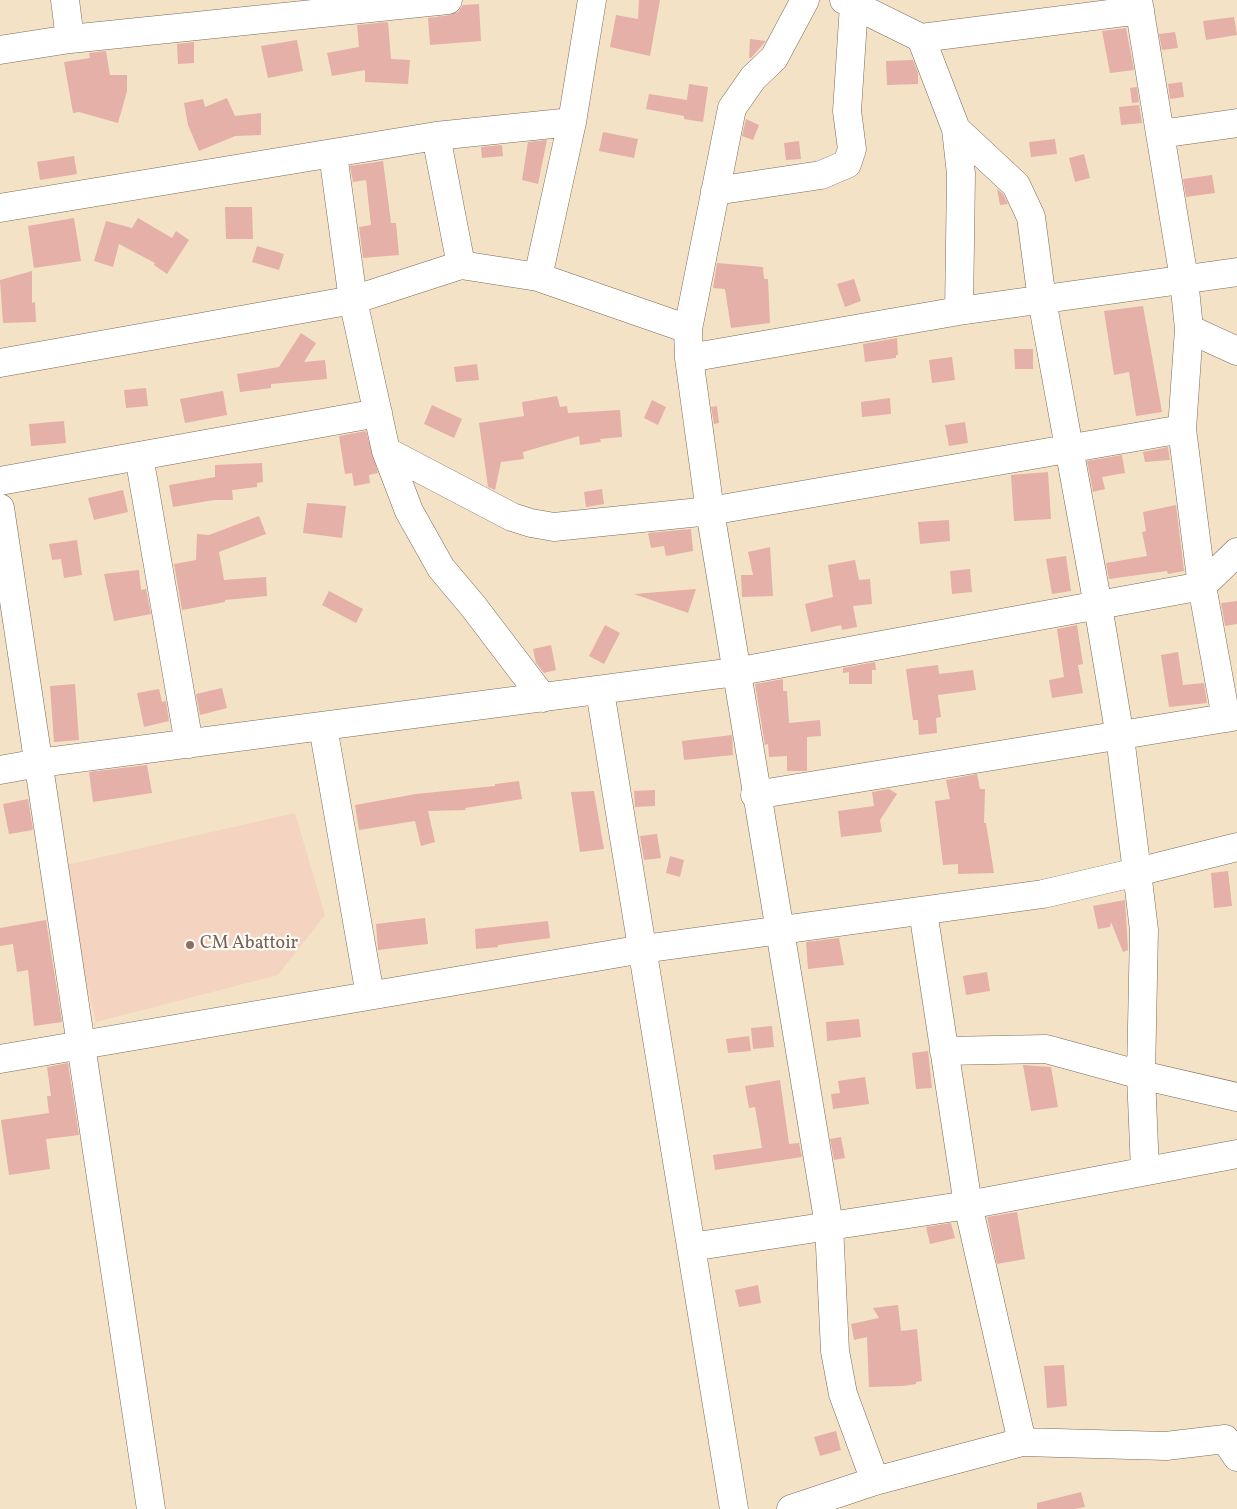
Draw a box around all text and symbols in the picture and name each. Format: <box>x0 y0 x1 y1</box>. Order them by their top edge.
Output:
place label: CM Abattoir <box>200 934 298 956</box>
marker: CM Abattoir <box>184 939 196 951</box>

